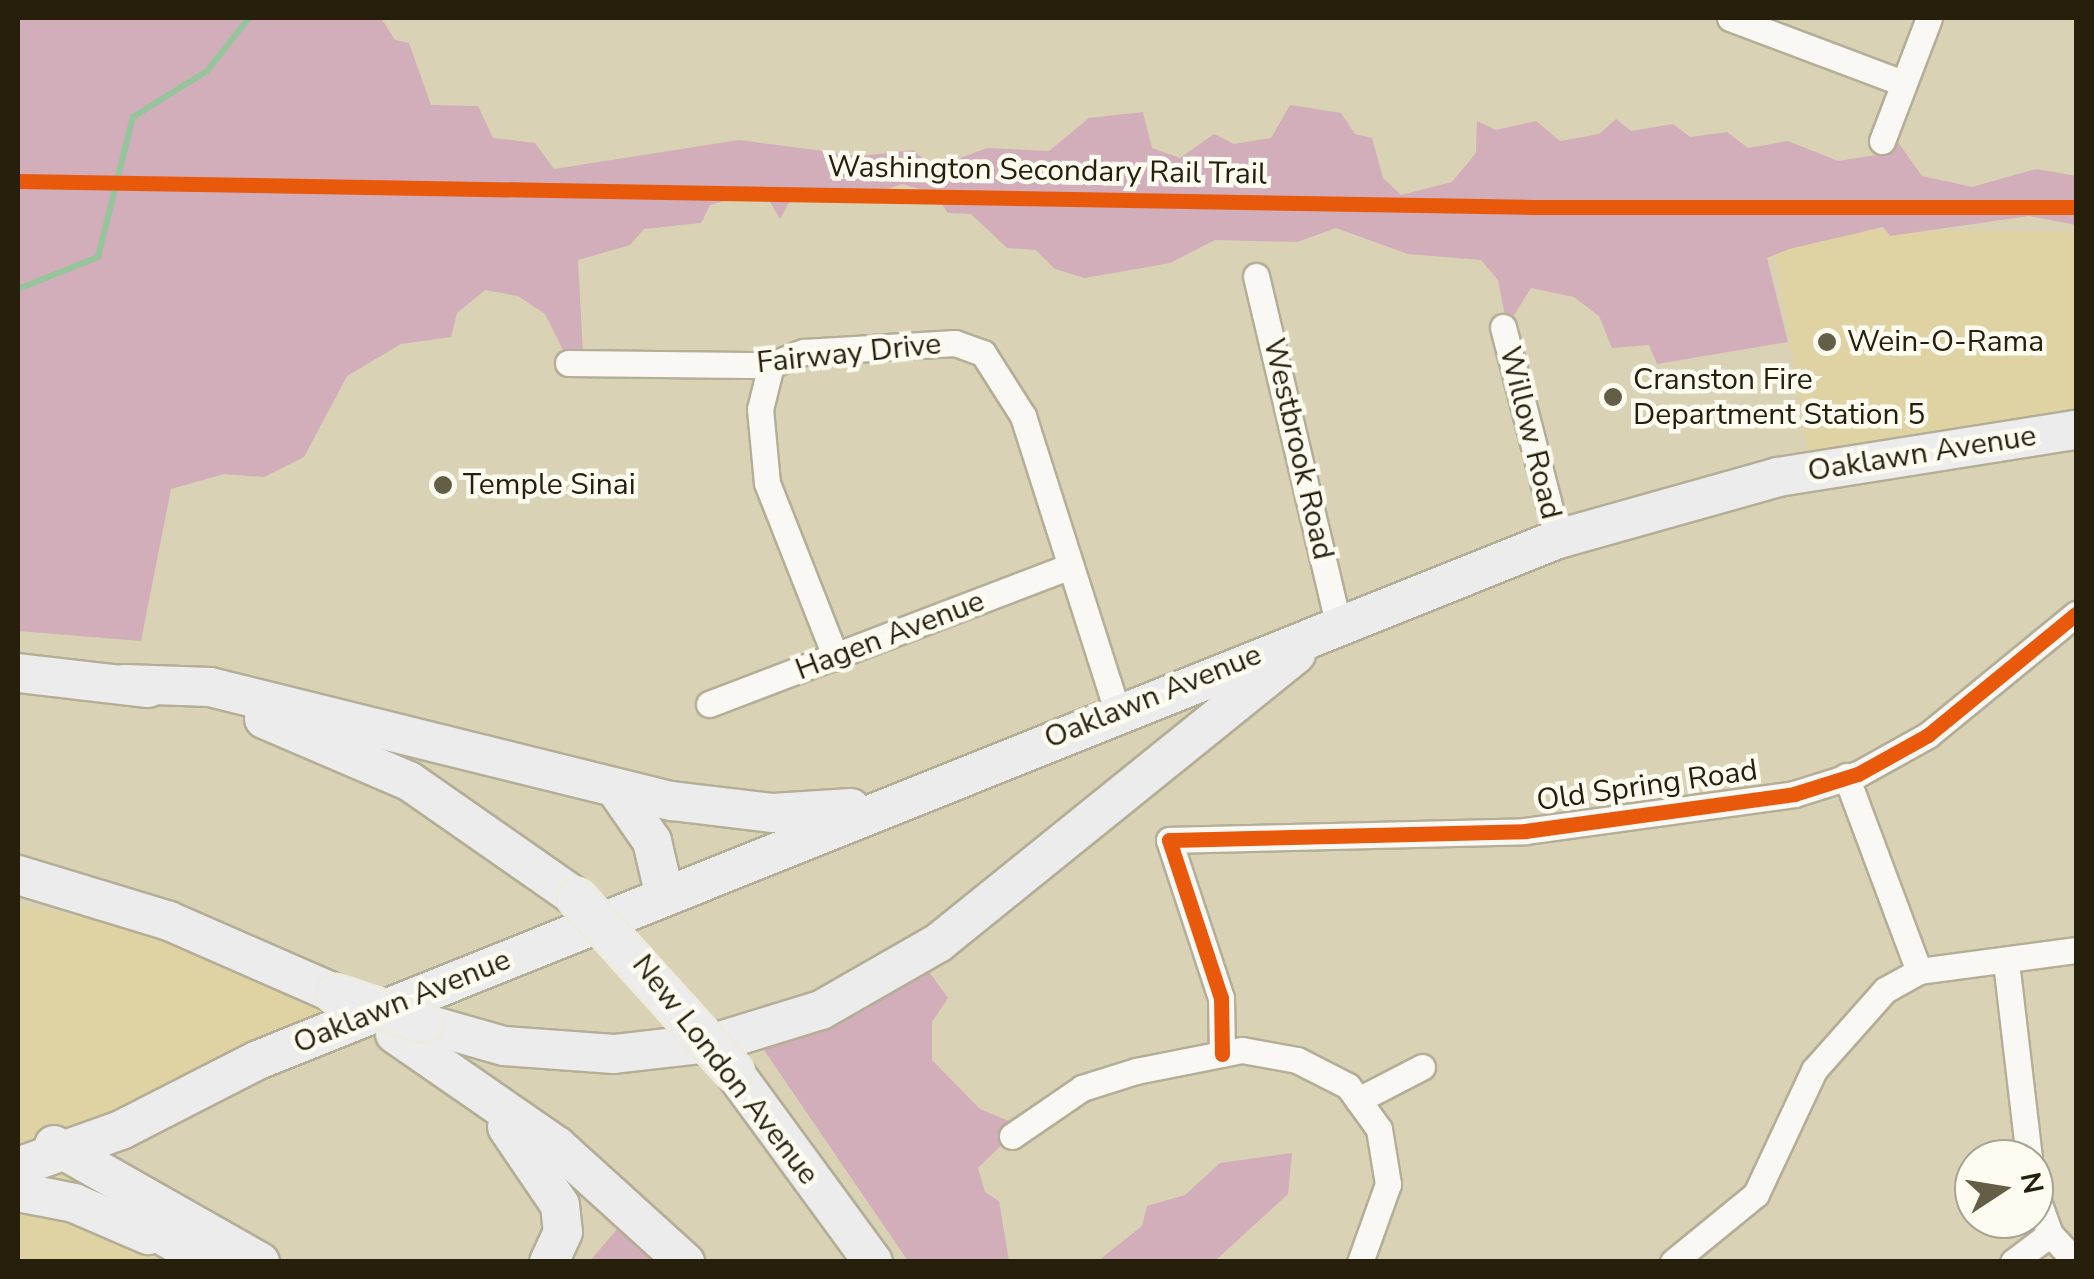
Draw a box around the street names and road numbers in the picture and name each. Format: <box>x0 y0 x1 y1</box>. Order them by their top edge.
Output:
street label: Washington Secondary Rail Trail <box>827 149 1267 193</box>
street label: Fairway Drive <box>755 326 943 382</box>
street label: Westbrook Road <box>1255 335 1341 563</box>
street label: Willow Road <box>1491 343 1569 523</box>
street label: Oaklawn Avenue <box>1805 418 2039 490</box>
street label: Hagen Avenue <box>791 584 989 688</box>
street label: Oaklawn Avenue <box>1039 637 1267 757</box>
street label: Old Spring Road <box>1534 753 1760 819</box>
street label: Oaklawn Avenue <box>288 942 516 1062</box>
street label: New London Avenue <box>624 948 826 1192</box>

